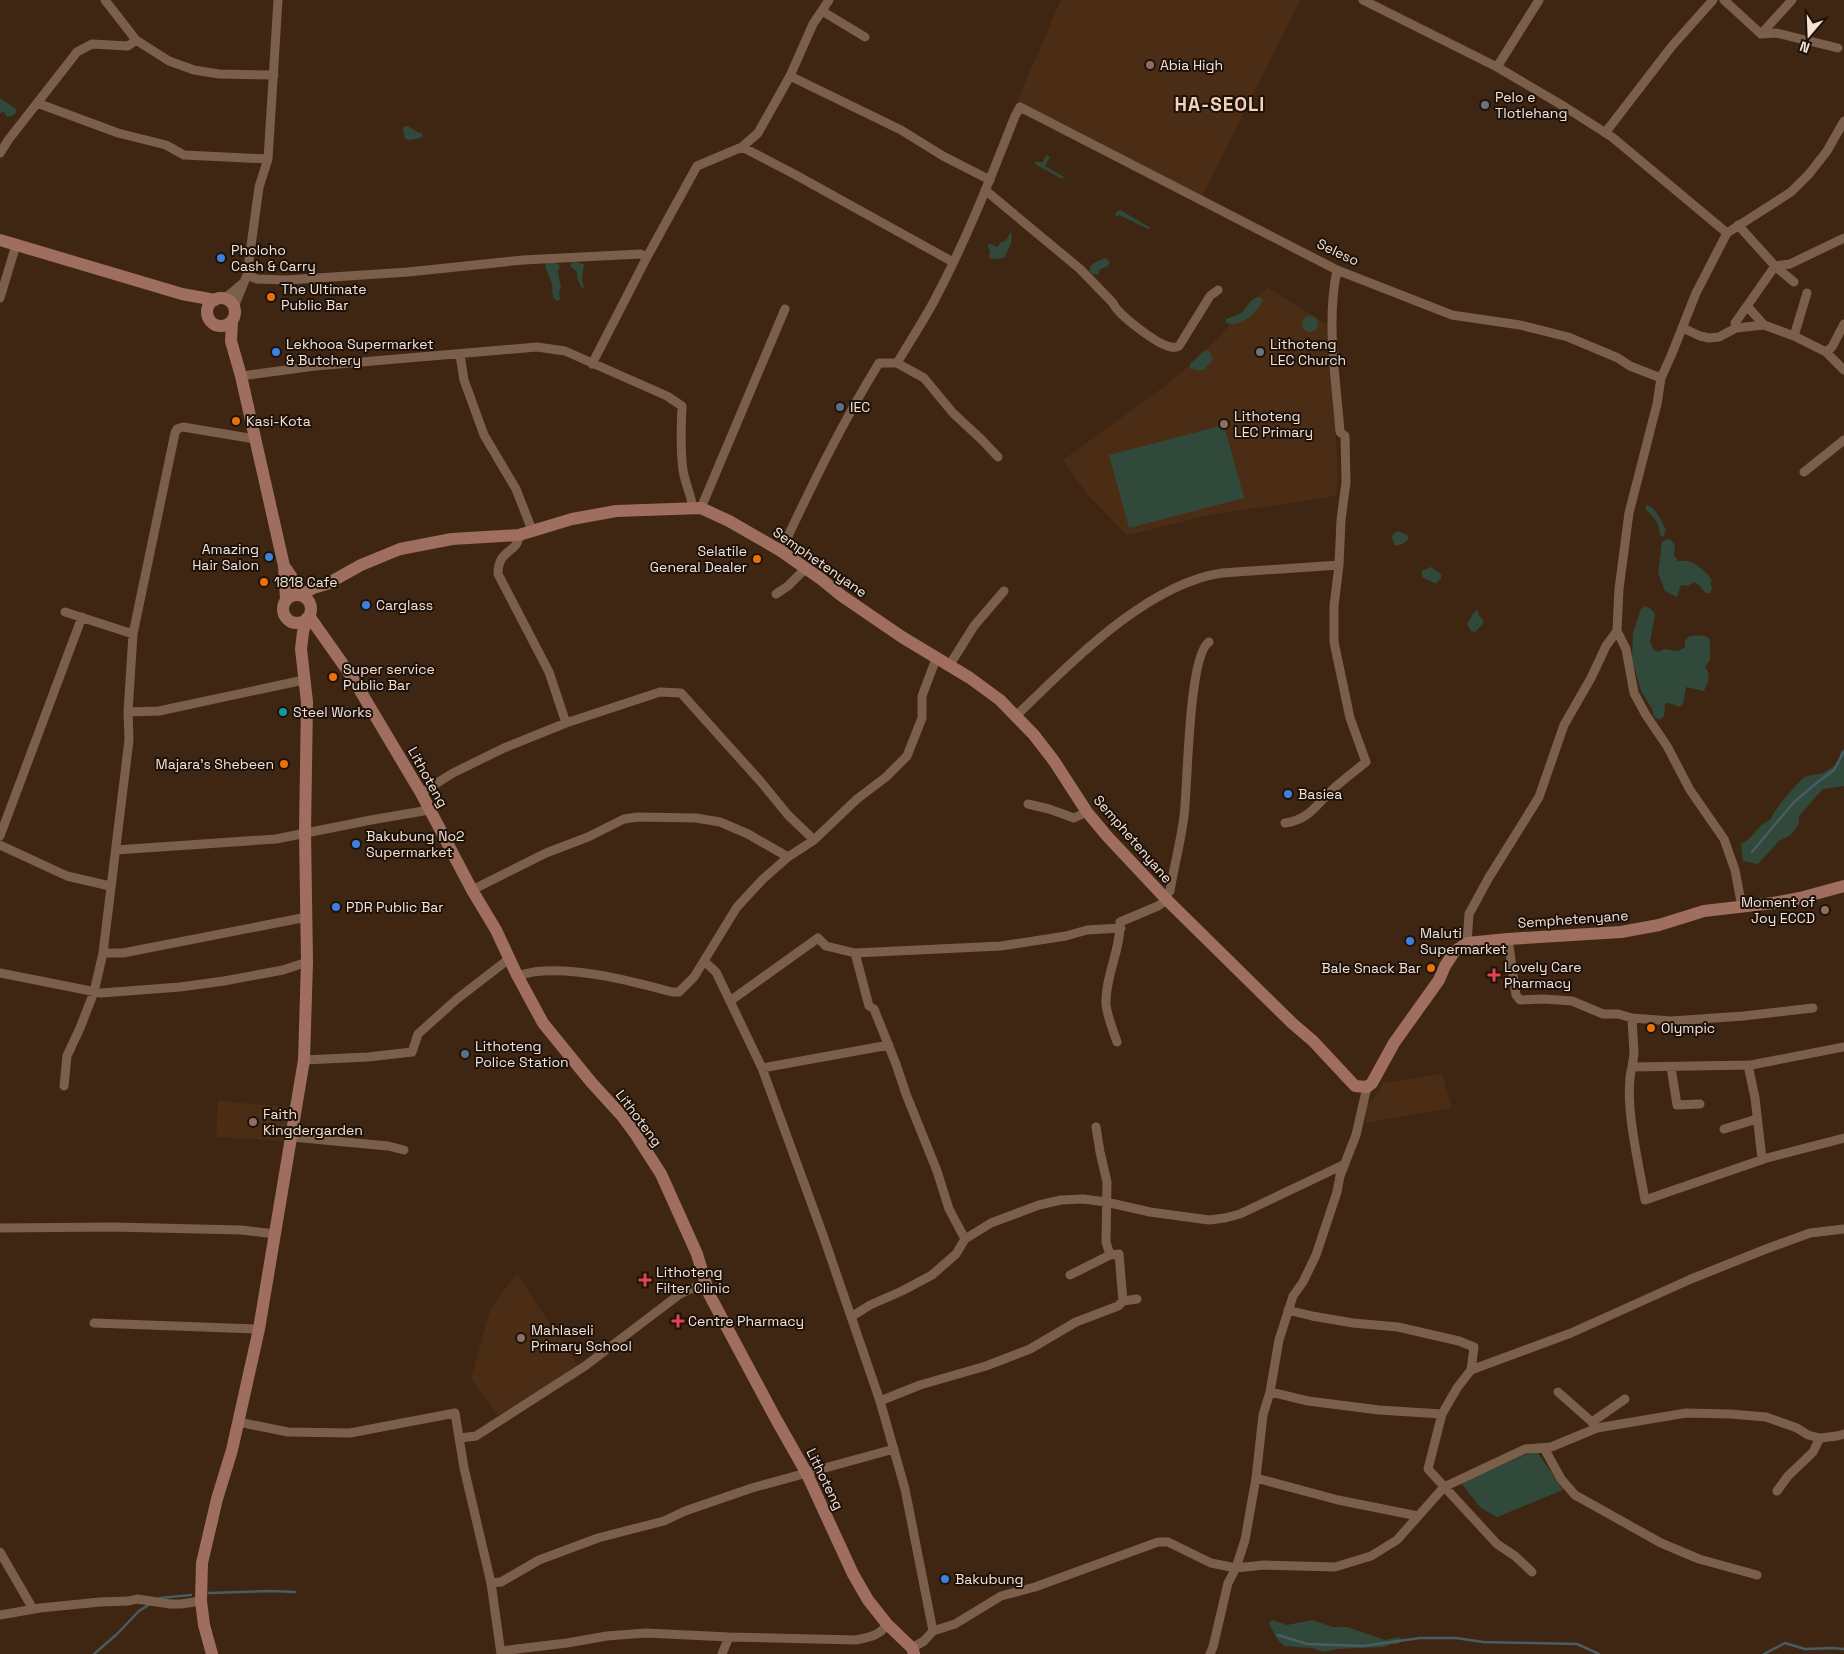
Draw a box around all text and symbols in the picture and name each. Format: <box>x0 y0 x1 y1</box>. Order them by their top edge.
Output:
north arrow <box>1784 10 1834 60</box>
text: N <box>1797 37 1812 57</box>
place label: Abia High <box>1160 56 1223 74</box>
marker: Abia High <box>1144 59 1156 71</box>
place label: Pelo e Tlotlehang <box>1495 88 1567 122</box>
district label: HA-SEOLI <box>1175 92 1265 117</box>
marker: Pelo e Tlotlehang <box>1479 99 1491 111</box>
street label: Seleso <box>1314 234 1362 270</box>
place label: Pholoho Cash & Carry <box>231 241 316 275</box>
marker: Pholoho Cash & Carry <box>215 252 227 264</box>
place label: The Ultimate Public Bar <box>281 280 366 314</box>
marker: The Ultimate Public Bar <box>265 291 277 303</box>
place label: Lekhooa Supermarket & Butchery <box>286 335 434 369</box>
place label: Lithoteng LEC Church <box>1270 335 1346 369</box>
marker: Lekhooa Supermarket & Butchery <box>270 346 282 358</box>
marker: Lithoteng LEC Church <box>1254 346 1266 358</box>
place label: IEC <box>850 398 870 416</box>
marker: IEC <box>834 401 846 413</box>
place label: Lithoteng LEC Primary <box>1234 407 1313 441</box>
place label: Kasi-Kota <box>246 412 311 430</box>
marker: Kasi-Kota <box>230 415 242 427</box>
marker: Lithoteng LEC Primary <box>1218 418 1230 430</box>
street label: Semphetenyane <box>769 523 871 601</box>
place label: Amazing Hair Salon <box>192 540 259 574</box>
place label: Selatile General Dealer <box>650 542 747 576</box>
marker: Amazing Hair Salon <box>263 551 275 563</box>
marker: Selatile General Dealer <box>751 553 763 565</box>
place label: 1818 Cafe <box>274 573 337 591</box>
marker: 1818 Cafe <box>258 576 270 588</box>
place label: Carglass <box>376 596 433 614</box>
marker: Carglass <box>360 599 372 611</box>
place label: Super service Public Bar <box>343 660 435 694</box>
marker: Super service Public Bar <box>327 671 339 683</box>
place label: Steel Works <box>293 703 372 721</box>
marker: Steel Works <box>277 706 289 718</box>
street label: Lithoteng <box>404 744 452 810</box>
place label: Majara's Shebeen <box>156 755 274 773</box>
marker: Majara's Shebeen <box>278 758 290 770</box>
place label: Basiea <box>1298 785 1342 803</box>
marker: Basiea <box>1282 788 1294 800</box>
street label: Semphetenyane <box>1090 791 1176 887</box>
place label: Bakubung No2 Supermarket <box>366 827 465 861</box>
marker: Bakubung No2 Supermarket <box>350 838 362 850</box>
place label: Moment of Joy ECCD <box>1741 893 1815 927</box>
place label: PDR Public Bar <box>346 898 443 916</box>
marker: PDR Public Bar <box>330 901 342 913</box>
marker: Moment of Joy ECCD <box>1819 904 1831 916</box>
street label: Semphetenyane <box>1517 906 1629 932</box>
place label: Maluti Supermarket <box>1420 924 1507 958</box>
marker: Maluti Supermarket <box>1404 935 1416 947</box>
place label: Lovely Care Pharmacy <box>1504 958 1581 992</box>
place label: Bale Snack Bar <box>1321 959 1421 977</box>
marker: Bale Snack Bar <box>1425 962 1437 974</box>
marker: Lovely Care Pharmacy <box>1488 969 1500 981</box>
place label: Olympic <box>1661 1019 1715 1037</box>
marker: Olympic <box>1645 1022 1657 1034</box>
place label: Lithoteng Police Station <box>475 1037 569 1071</box>
marker: Lithoteng Police Station <box>459 1048 471 1060</box>
street label: Lithoteng <box>612 1086 666 1150</box>
place label: Faith Kingdergarden <box>263 1105 363 1139</box>
marker: Faith Kingdergarden <box>247 1116 259 1128</box>
place label: Lithoteng Filter Clinic <box>656 1263 730 1297</box>
marker: Lithoteng Filter Clinic <box>638 1273 652 1287</box>
place label: Centre Pharmacy <box>688 1312 804 1330</box>
marker: Centre Pharmacy <box>672 1315 684 1327</box>
place label: Mahlaseli Primary School <box>531 1321 632 1355</box>
marker: Mahlaseli Primary School <box>515 1332 527 1344</box>
street label: Lithoteng <box>802 1445 848 1513</box>
place label: Bakubung <box>955 1570 1024 1588</box>
marker: Bakubung <box>939 1573 951 1585</box>

